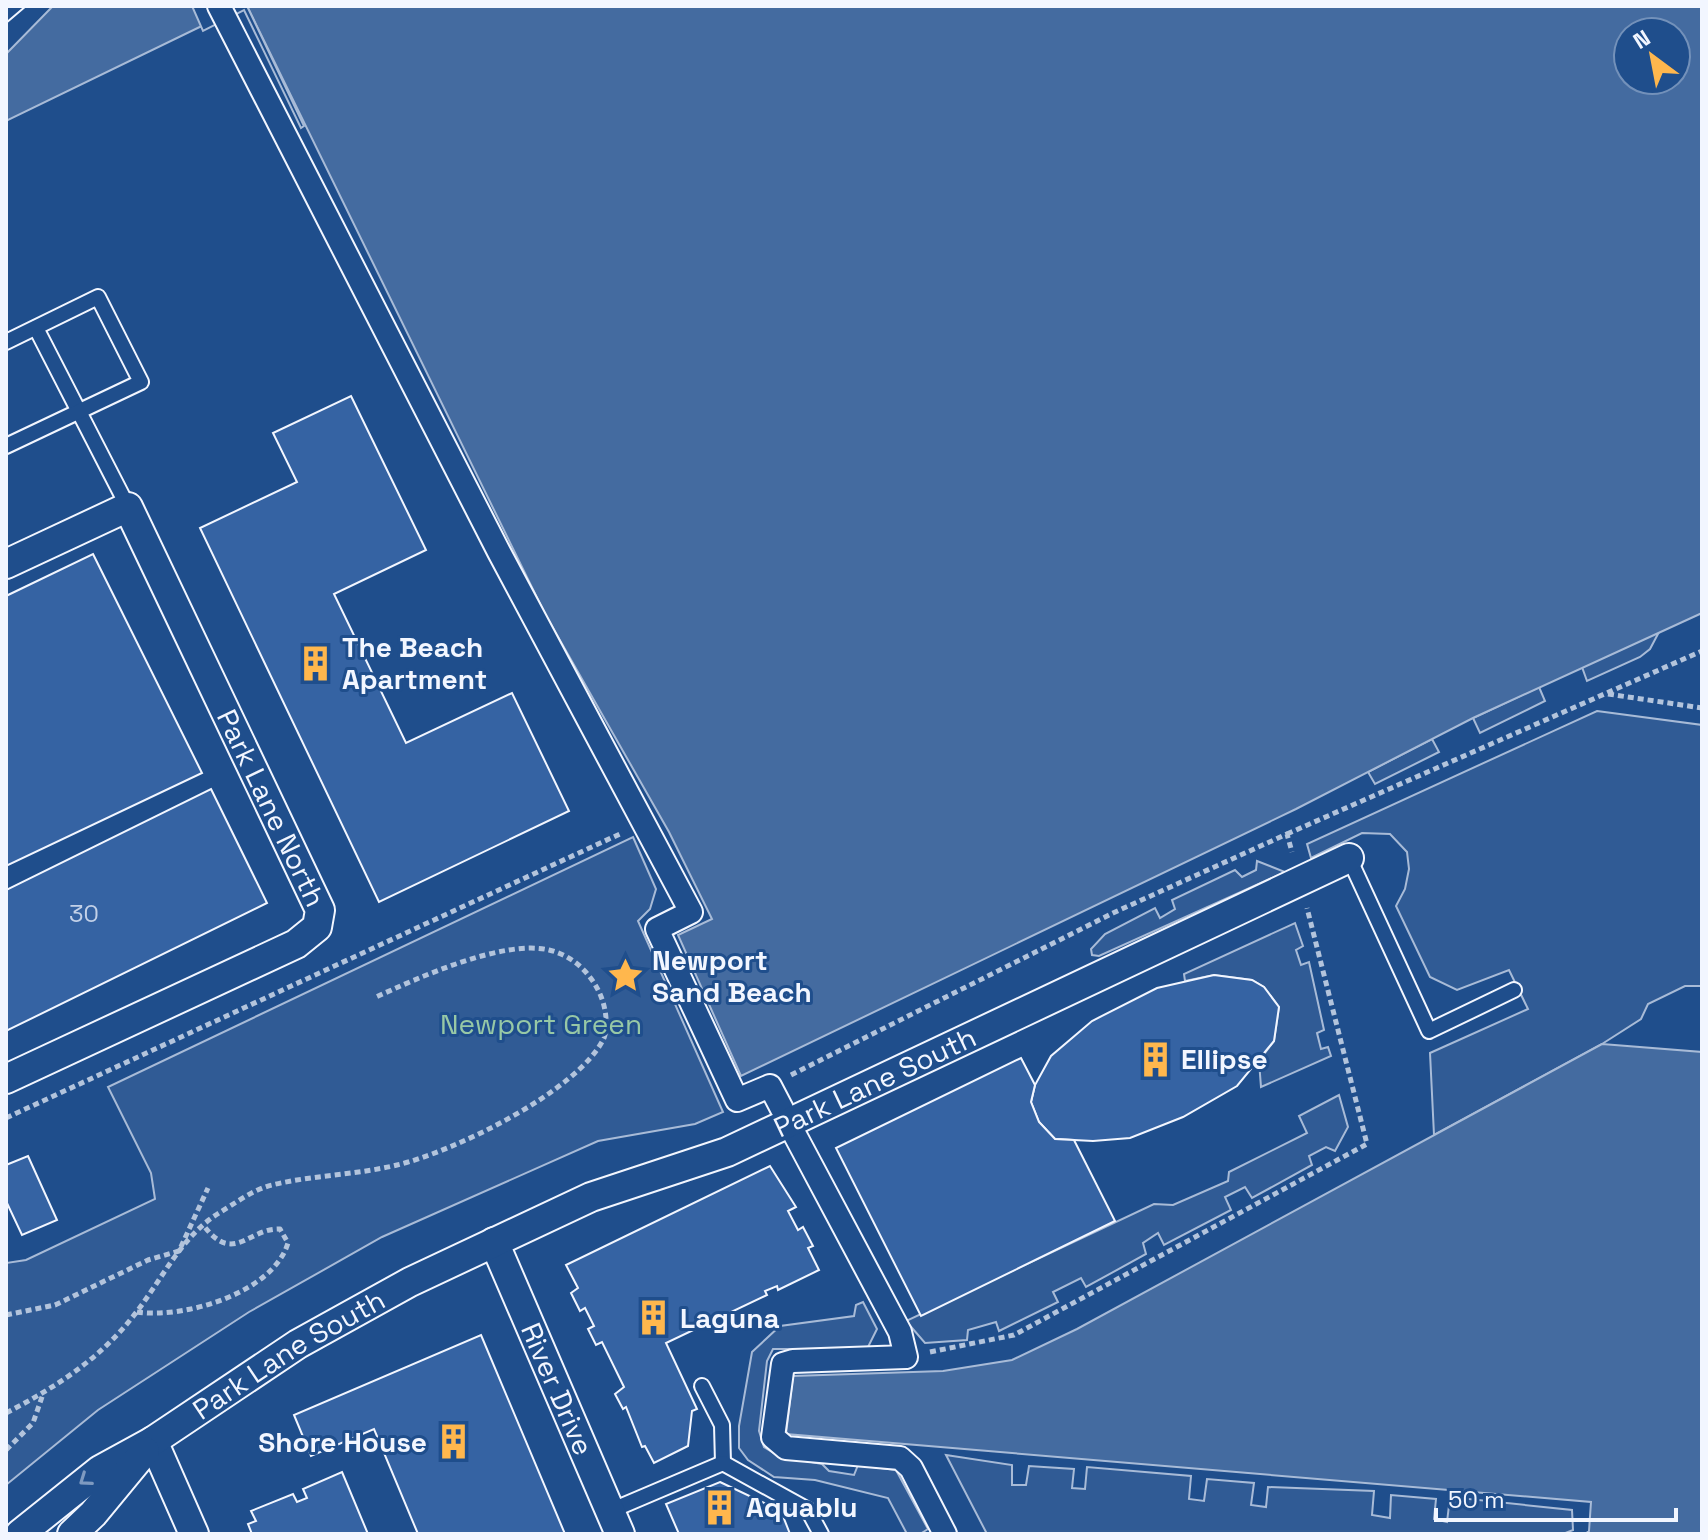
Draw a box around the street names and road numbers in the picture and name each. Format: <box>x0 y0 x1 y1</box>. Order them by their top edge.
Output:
street label: Park Lane North <box>209 703 334 912</box>
street label: Park Lane South <box>768 1019 982 1145</box>
street label: Park Lane South <box>186 1282 391 1427</box>
street label: River Drive <box>513 1317 602 1461</box>

